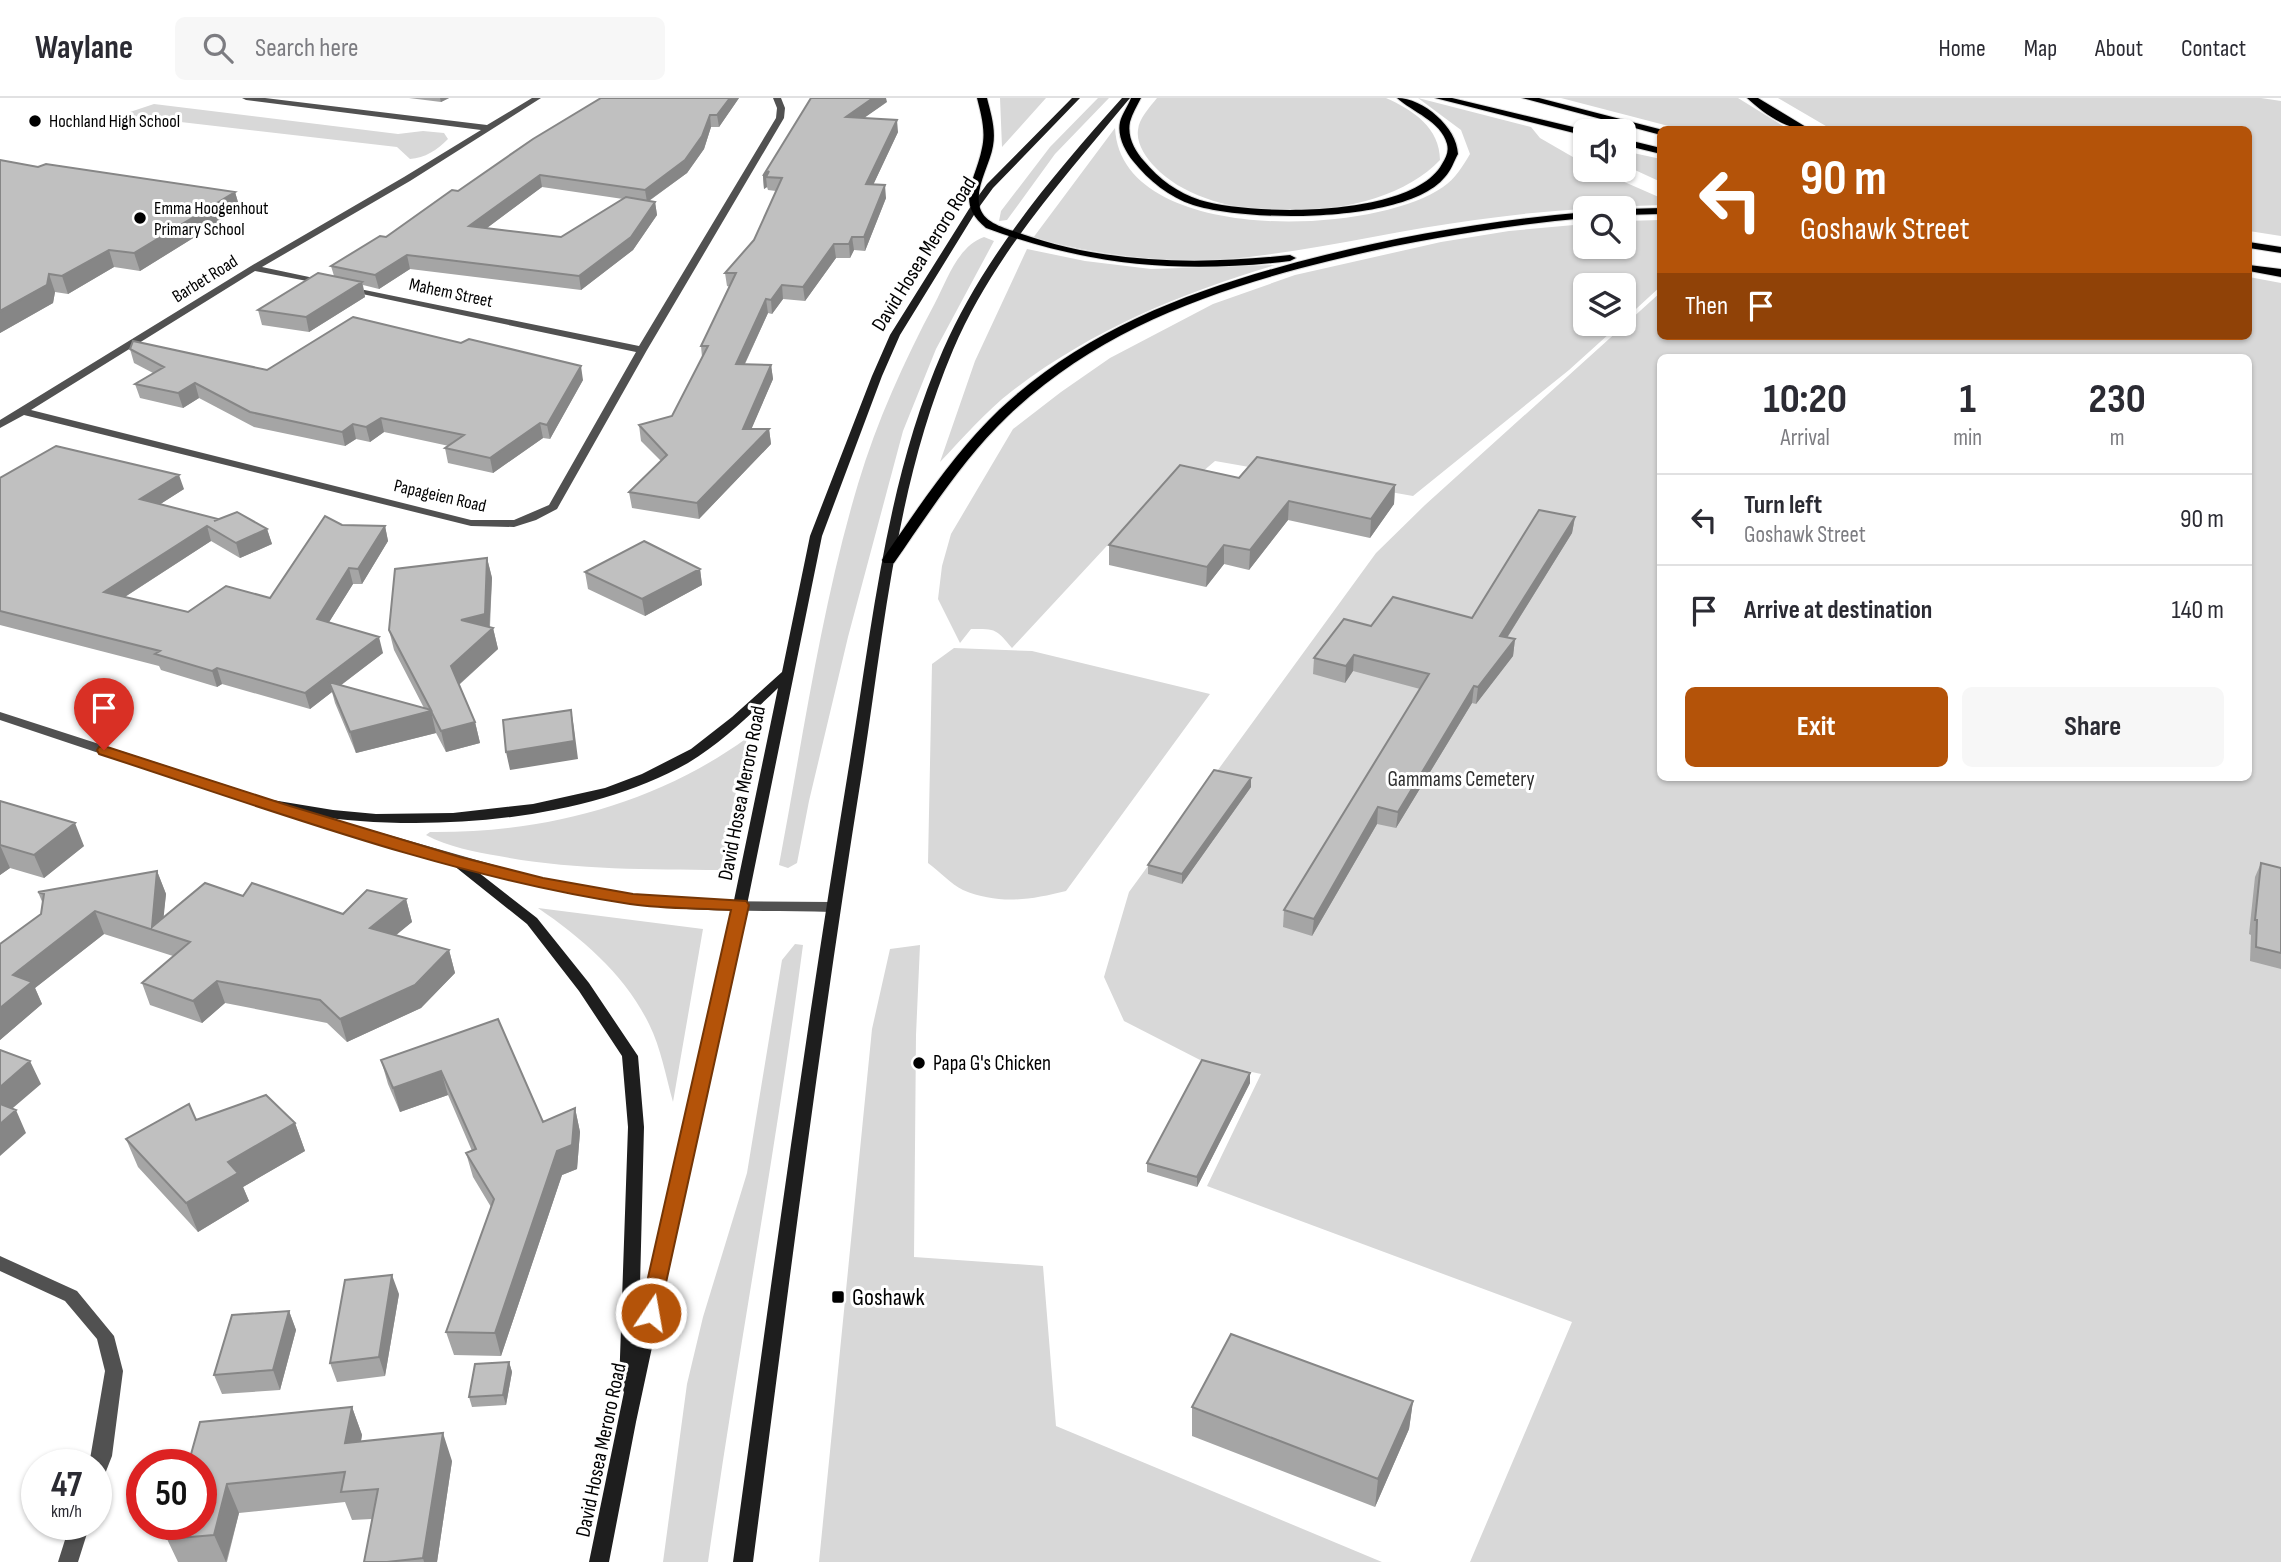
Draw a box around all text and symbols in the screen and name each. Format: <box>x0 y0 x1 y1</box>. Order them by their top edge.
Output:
search box <box>175 17 665 80</box>
text: Waylane <box>35 28 133 68</box>
icon: search <box>199 29 237 67</box>
text: Search here <box>255 33 358 64</box>
text: Home <box>1938 34 1986 63</box>
text: Map <box>2024 34 2057 63</box>
text: About <box>2095 34 2143 63</box>
text: Contact <box>2181 34 2246 63</box>
place label: Hochland High School <box>49 111 180 132</box>
marker: Hochland High School <box>27 113 43 129</box>
map controls <box>1573 119 1636 336</box>
button: sound <box>1573 119 1636 182</box>
text: 90 m <box>1800 150 1887 209</box>
icon: left <box>1685 154 1776 245</box>
street label: David Hosea Meroro Road <box>866 172 982 336</box>
button: search <box>1573 196 1636 259</box>
place label: Emma Hoogenhout Primary School <box>154 198 269 240</box>
marker: Emma Hoogenhout Primary School <box>132 210 148 226</box>
text: Goshawk Street <box>1800 210 1969 249</box>
street label: Barbet Road <box>168 251 242 307</box>
button: layers <box>1573 273 1636 336</box>
street label: Mahem Street <box>407 274 495 312</box>
icon: arrive <box>1742 287 1780 325</box>
text: Then <box>1685 291 1728 322</box>
text: 10:20 <box>1763 374 1847 425</box>
text: 1 <box>1959 374 1976 425</box>
text: 230 <box>2088 374 2146 425</box>
text: Arrival <box>1780 424 1830 452</box>
text: min <box>1953 424 1982 452</box>
text: m <box>2110 424 2124 452</box>
street label: Papageien Road <box>392 475 488 517</box>
text: Turn left <box>1744 490 1822 521</box>
icon: left <box>1685 501 1723 539</box>
text: 90 m <box>2180 504 2224 535</box>
text: Goshawk Street <box>1744 521 1866 549</box>
icon: arrive <box>1685 592 1723 630</box>
text: Arrive at destination <box>1744 595 1932 626</box>
text: 140 m <box>2172 595 2224 626</box>
pin <box>74 678 134 750</box>
button: Exit <box>1685 687 1948 767</box>
button: Share <box>1962 687 2224 767</box>
icon: arrive <box>85 689 123 727</box>
street label: David Hosea Meroro Road <box>713 704 771 882</box>
park label: Gammams Cemetery <box>1387 767 1535 792</box>
place label: Papa G's Chicken <box>933 1051 1051 1076</box>
marker: Papa G's Chicken <box>911 1055 927 1071</box>
position arrow <box>614 1276 688 1350</box>
place label: Goshawk <box>852 1283 925 1312</box>
marker: Goshawk <box>830 1289 846 1305</box>
street label: David Hosea Meroro Road <box>570 1361 632 1539</box>
speed limit sign: 50 <box>126 1449 217 1540</box>
text: 47 <box>51 1464 82 1507</box>
text: km/h <box>51 1501 82 1522</box>

